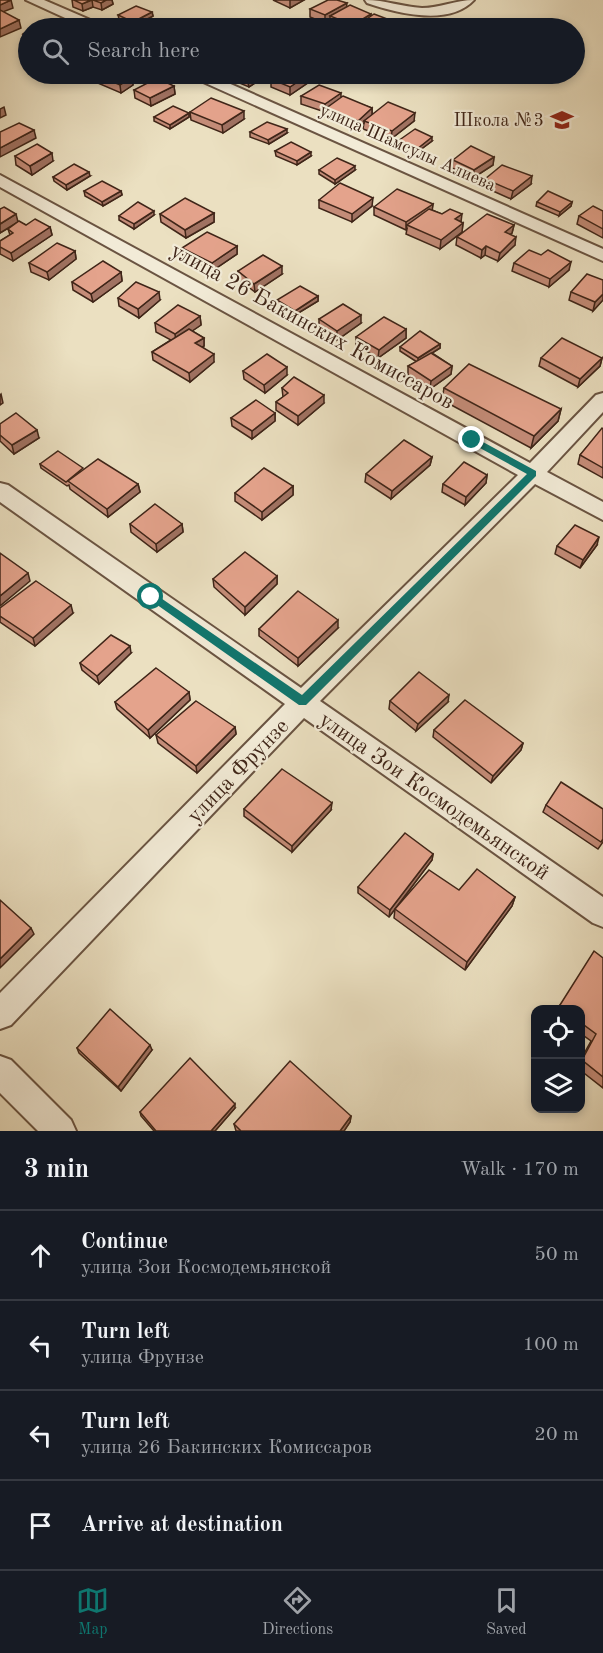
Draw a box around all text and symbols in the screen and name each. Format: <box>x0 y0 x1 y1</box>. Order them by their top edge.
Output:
search box <box>18 18 585 84</box>
icon: search <box>39 35 72 68</box>
text: Search here <box>87 40 200 62</box>
street label: улица Шамсулы Алиева <box>317 101 499 195</box>
school or university icon: Школа №3 <box>549 107 575 133</box>
place label: Школа №3 <box>454 112 544 130</box>
street label: улица 26 Бакинских Комиссаров <box>167 240 457 414</box>
route end <box>458 426 484 452</box>
route start <box>137 583 163 609</box>
street label: улица Зои Космодемьянской <box>315 709 553 885</box>
street label: улица Фрунзе <box>184 715 293 828</box>
map controls <box>531 1005 585 1113</box>
button: locate <box>531 1005 585 1059</box>
button: layers <box>531 1059 585 1113</box>
text: 3 min <box>24 1157 89 1183</box>
text: Walk · 170 m <box>460 1160 579 1180</box>
text: Continue <box>81 1231 168 1253</box>
icon: ahead <box>24 1239 57 1272</box>
text: 50 m <box>534 1245 579 1265</box>
text: улица Зои Космодемьянской <box>81 1258 331 1278</box>
text: Turn left <box>81 1321 170 1343</box>
icon: left <box>24 1329 57 1362</box>
text: 100 m <box>523 1335 579 1355</box>
text: улица Фрунзе <box>81 1348 204 1368</box>
text: Turn left <box>81 1411 170 1433</box>
icon: left <box>24 1419 57 1452</box>
text: 20 m <box>534 1425 579 1445</box>
text: улица 26 Бакинских Комиссаров <box>81 1438 372 1458</box>
icon: arrive <box>24 1509 57 1542</box>
text: Arrive at destination <box>81 1514 283 1536</box>
tab: Map <box>76 1584 109 1640</box>
tab: Directions <box>262 1584 333 1640</box>
tab: Saved <box>486 1584 527 1640</box>

